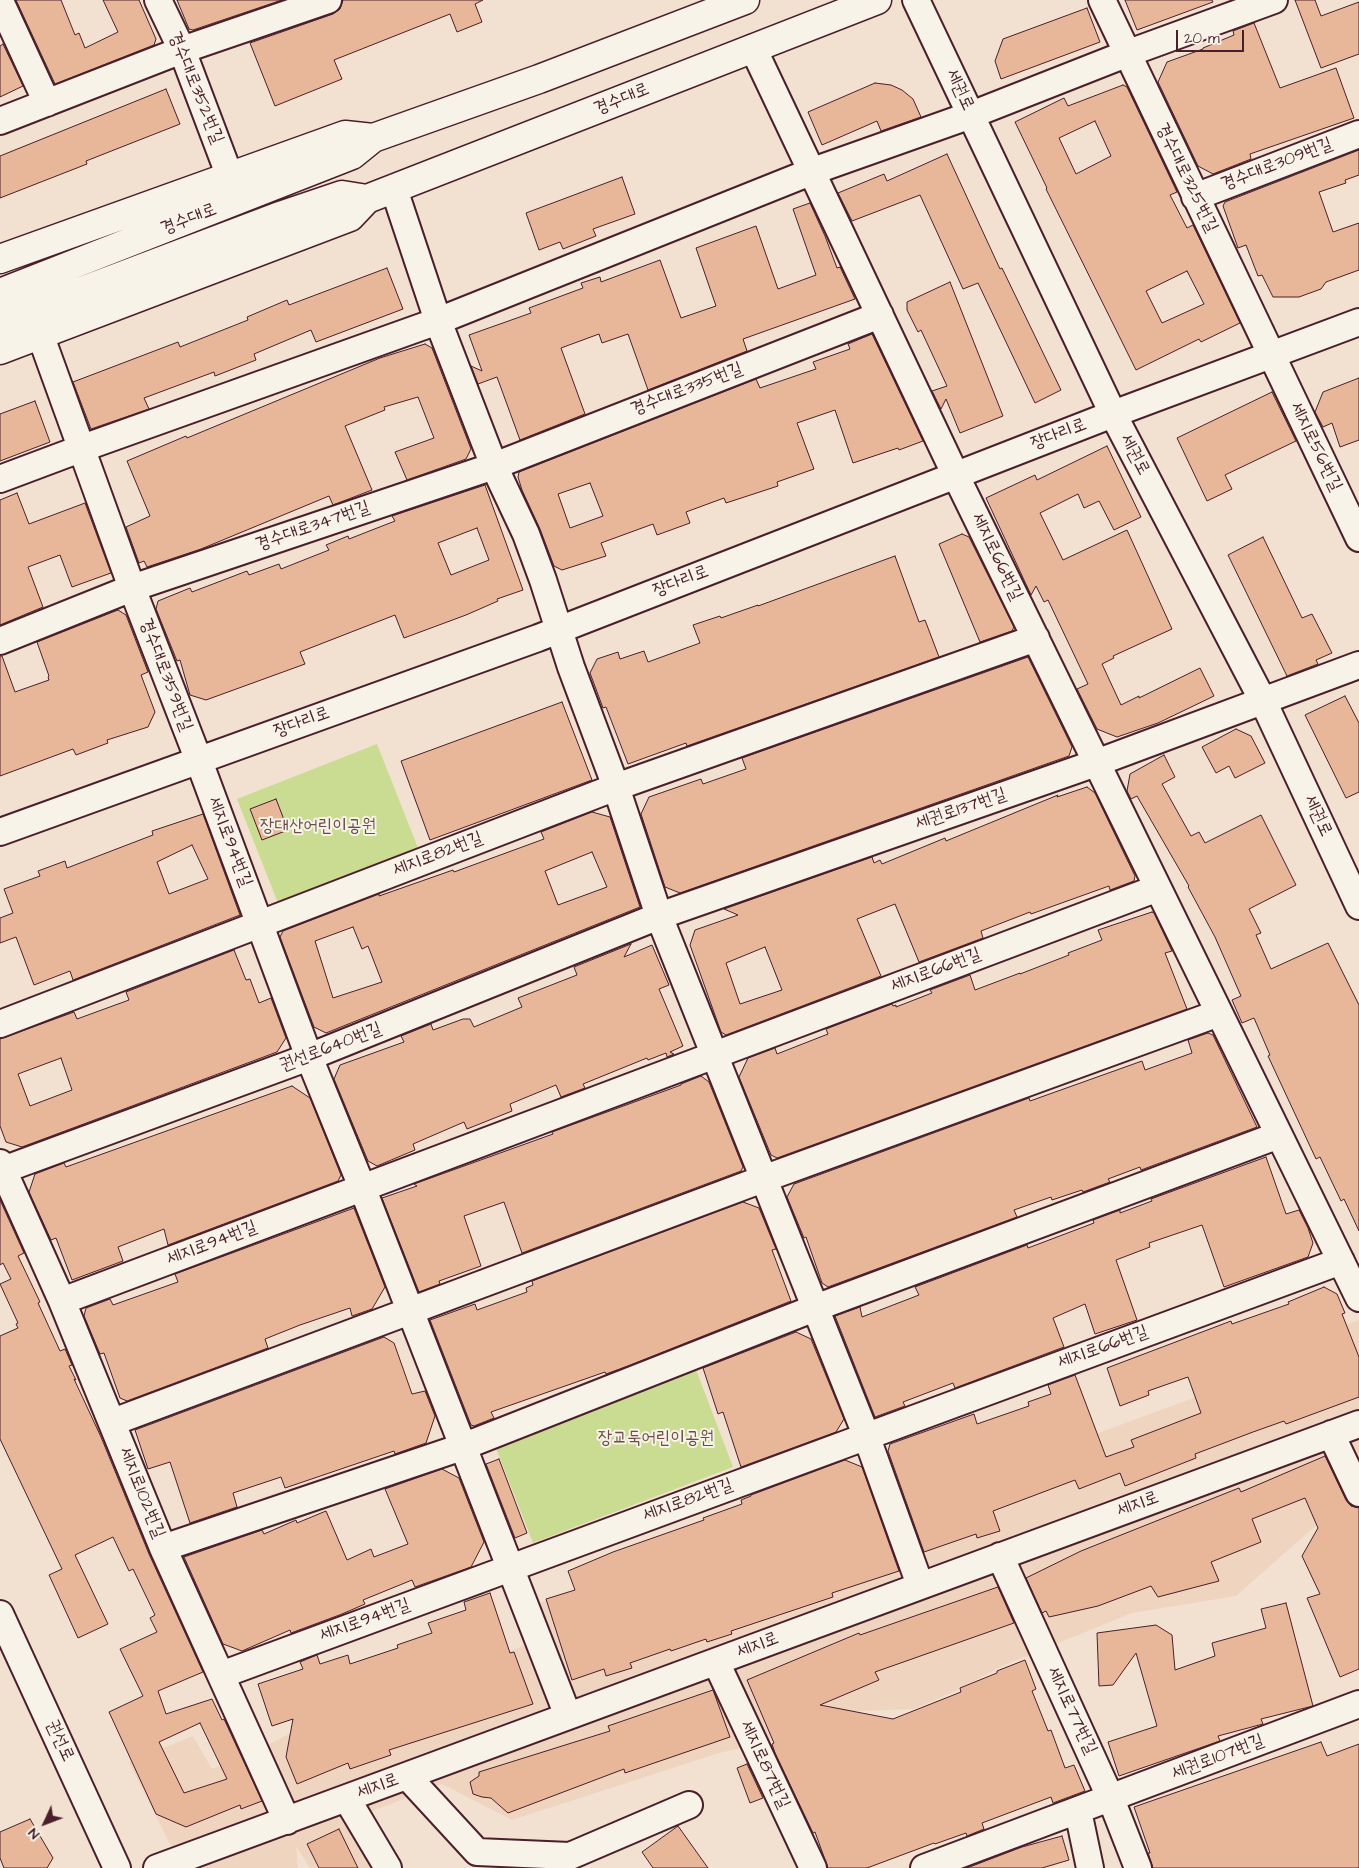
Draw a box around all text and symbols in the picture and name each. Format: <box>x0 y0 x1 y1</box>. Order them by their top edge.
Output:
scale bar <box>1179 20 1246 52</box>
text: 20 m <box>1184 28 1220 49</box>
street label: 경수대로352번길 <box>163 29 227 147</box>
street label: 세권로 <box>940 66 978 114</box>
street label: 경수대로 <box>591 79 653 121</box>
street label: 경수대로325번길 <box>1150 120 1222 236</box>
street label: 경수대로309번길 <box>1218 134 1336 196</box>
street label: 경수대로 <box>158 200 220 240</box>
street label: 경수대로335번길 <box>628 359 746 421</box>
street label: 세지로56번길 <box>1284 399 1346 495</box>
street label: 장다리로 <box>1028 415 1090 455</box>
street label: 세권로 <box>1114 431 1154 479</box>
street label: 경수대로347번길 <box>253 497 373 557</box>
street label: 세지로66번길 <box>965 510 1027 604</box>
street label: 장다리로 <box>650 562 712 602</box>
street label: 경수대로359번길 <box>134 616 196 734</box>
street label: 장다리로 <box>271 703 333 743</box>
street label: 세권로137번길 <box>913 784 1009 836</box>
street label: 세권로 <box>1298 792 1336 840</box>
street label: 세지로94번길 <box>202 794 256 890</box>
park label: 장대산어린이공원 <box>260 816 376 838</box>
street label: 세지로82번길 <box>390 828 486 882</box>
street label: 세지로66번길 <box>888 944 984 998</box>
street label: 권선로640번길 <box>277 1019 385 1077</box>
street label: 세지로94번길 <box>164 1217 260 1271</box>
street label: 세지로66번길 <box>1055 1322 1151 1374</box>
park label: 장교둑어린이공원 <box>598 1428 714 1450</box>
street label: 세지로102번길 <box>113 1444 169 1542</box>
street label: 세지로82번길 <box>640 1475 736 1527</box>
street label: 세지로 <box>1114 1487 1162 1523</box>
street label: 세지로94번길 <box>317 1595 413 1647</box>
street label: 세지로 <box>734 1628 782 1664</box>
street label: 세지로77번길 <box>1041 1664 1101 1758</box>
street label: 권선로 <box>40 1717 78 1765</box>
street label: 세지로87번길 <box>734 1717 794 1813</box>
street label: 세권로107번길 <box>1169 1731 1267 1785</box>
street label: 세지로 <box>354 1769 402 1805</box>
north arrow <box>20 1798 70 1848</box>
text: N <box>24 1823 44 1843</box>

